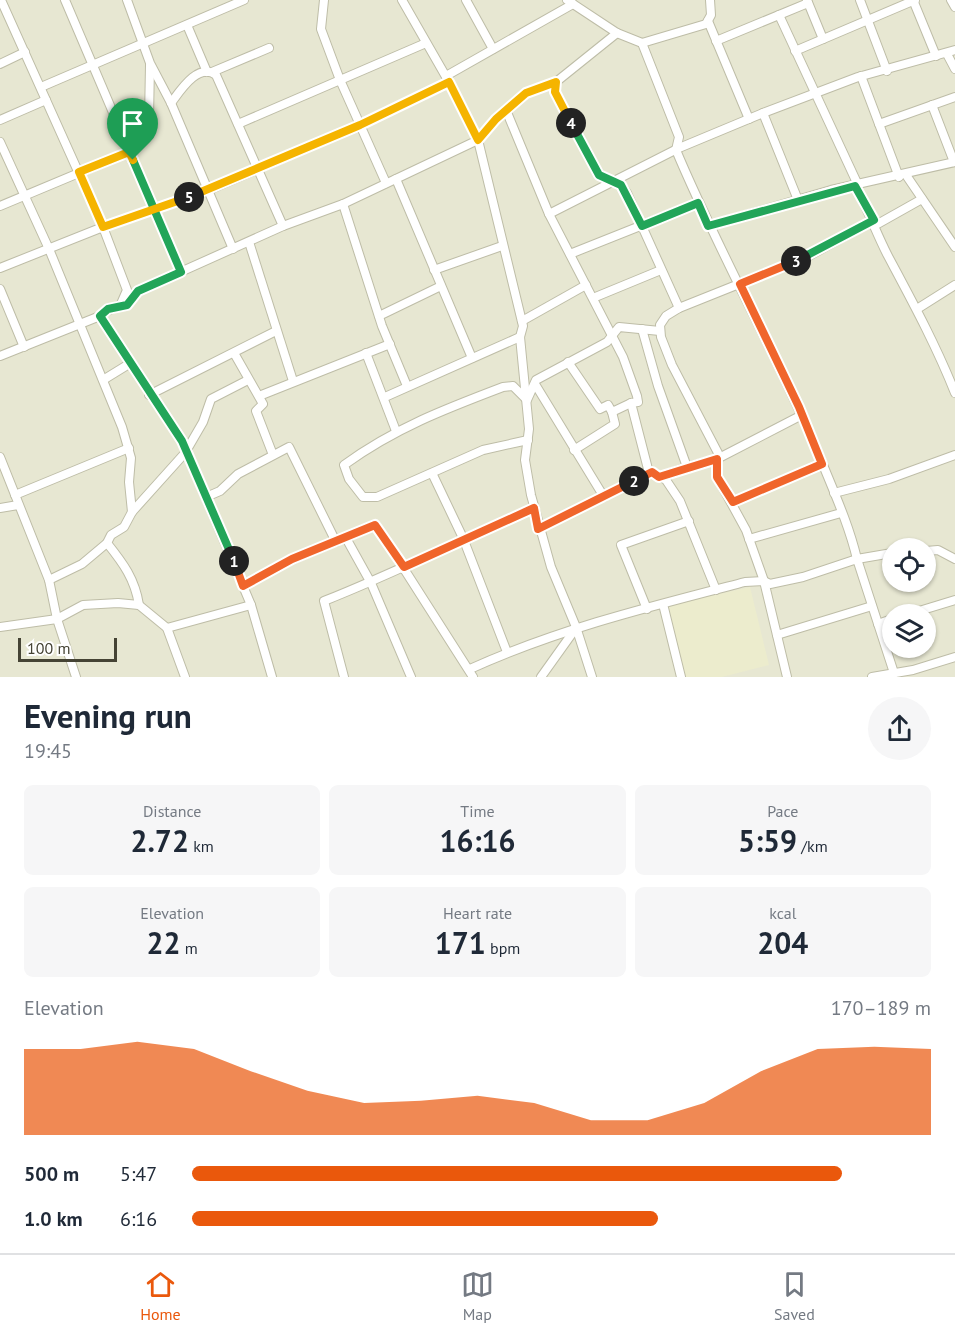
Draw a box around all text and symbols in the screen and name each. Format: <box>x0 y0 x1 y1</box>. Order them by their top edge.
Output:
pin <box>107 98 158 160</box>
icon: arrive <box>116 107 149 140</box>
pin: 4 <box>556 108 586 138</box>
text: 4 <box>566 113 576 133</box>
pin: 5 <box>174 182 204 212</box>
text: 5 <box>184 187 194 207</box>
pin: 3 <box>781 246 811 276</box>
text: 3 <box>791 251 801 271</box>
pin: 2 <box>619 466 649 496</box>
text: 2 <box>629 471 639 491</box>
map controls <box>882 538 936 658</box>
button: locate <box>882 538 936 592</box>
pin: 1 <box>219 546 249 576</box>
text: 1 <box>229 551 239 571</box>
button: layers <box>882 604 936 658</box>
scale bar <box>18 635 117 662</box>
text: 100 m <box>27 638 70 658</box>
text: Evening run <box>24 694 192 737</box>
button: share <box>868 697 931 760</box>
text: 19:45 <box>24 738 72 764</box>
text: Distance <box>143 801 201 821</box>
text: Time <box>460 801 495 821</box>
text: Pace <box>767 801 798 821</box>
text: 2.72 <box>130 821 189 860</box>
text: 16:16 <box>439 821 516 860</box>
text: 5:59 <box>738 821 797 860</box>
text: km <box>189 836 214 856</box>
text: /km <box>797 836 828 856</box>
text: Elevation <box>140 903 204 923</box>
text: Heart rate <box>443 903 512 923</box>
text: kcal <box>769 903 796 923</box>
text: 22 <box>147 923 181 962</box>
text: 171 <box>435 923 486 962</box>
text: 204 <box>757 923 808 962</box>
text: m <box>181 938 198 958</box>
text: bpm <box>486 938 520 958</box>
text: Elevation <box>24 995 104 1021</box>
text: 170–189 m <box>831 995 931 1021</box>
text: 500 m <box>24 1161 79 1187</box>
text: 5:47 <box>120 1161 157 1187</box>
text: 1.0 km <box>24 1206 83 1232</box>
text: 6:16 <box>120 1206 157 1232</box>
tab: Home <box>140 1268 181 1324</box>
tab: Map <box>461 1268 494 1324</box>
tab: Saved <box>774 1268 815 1324</box>

